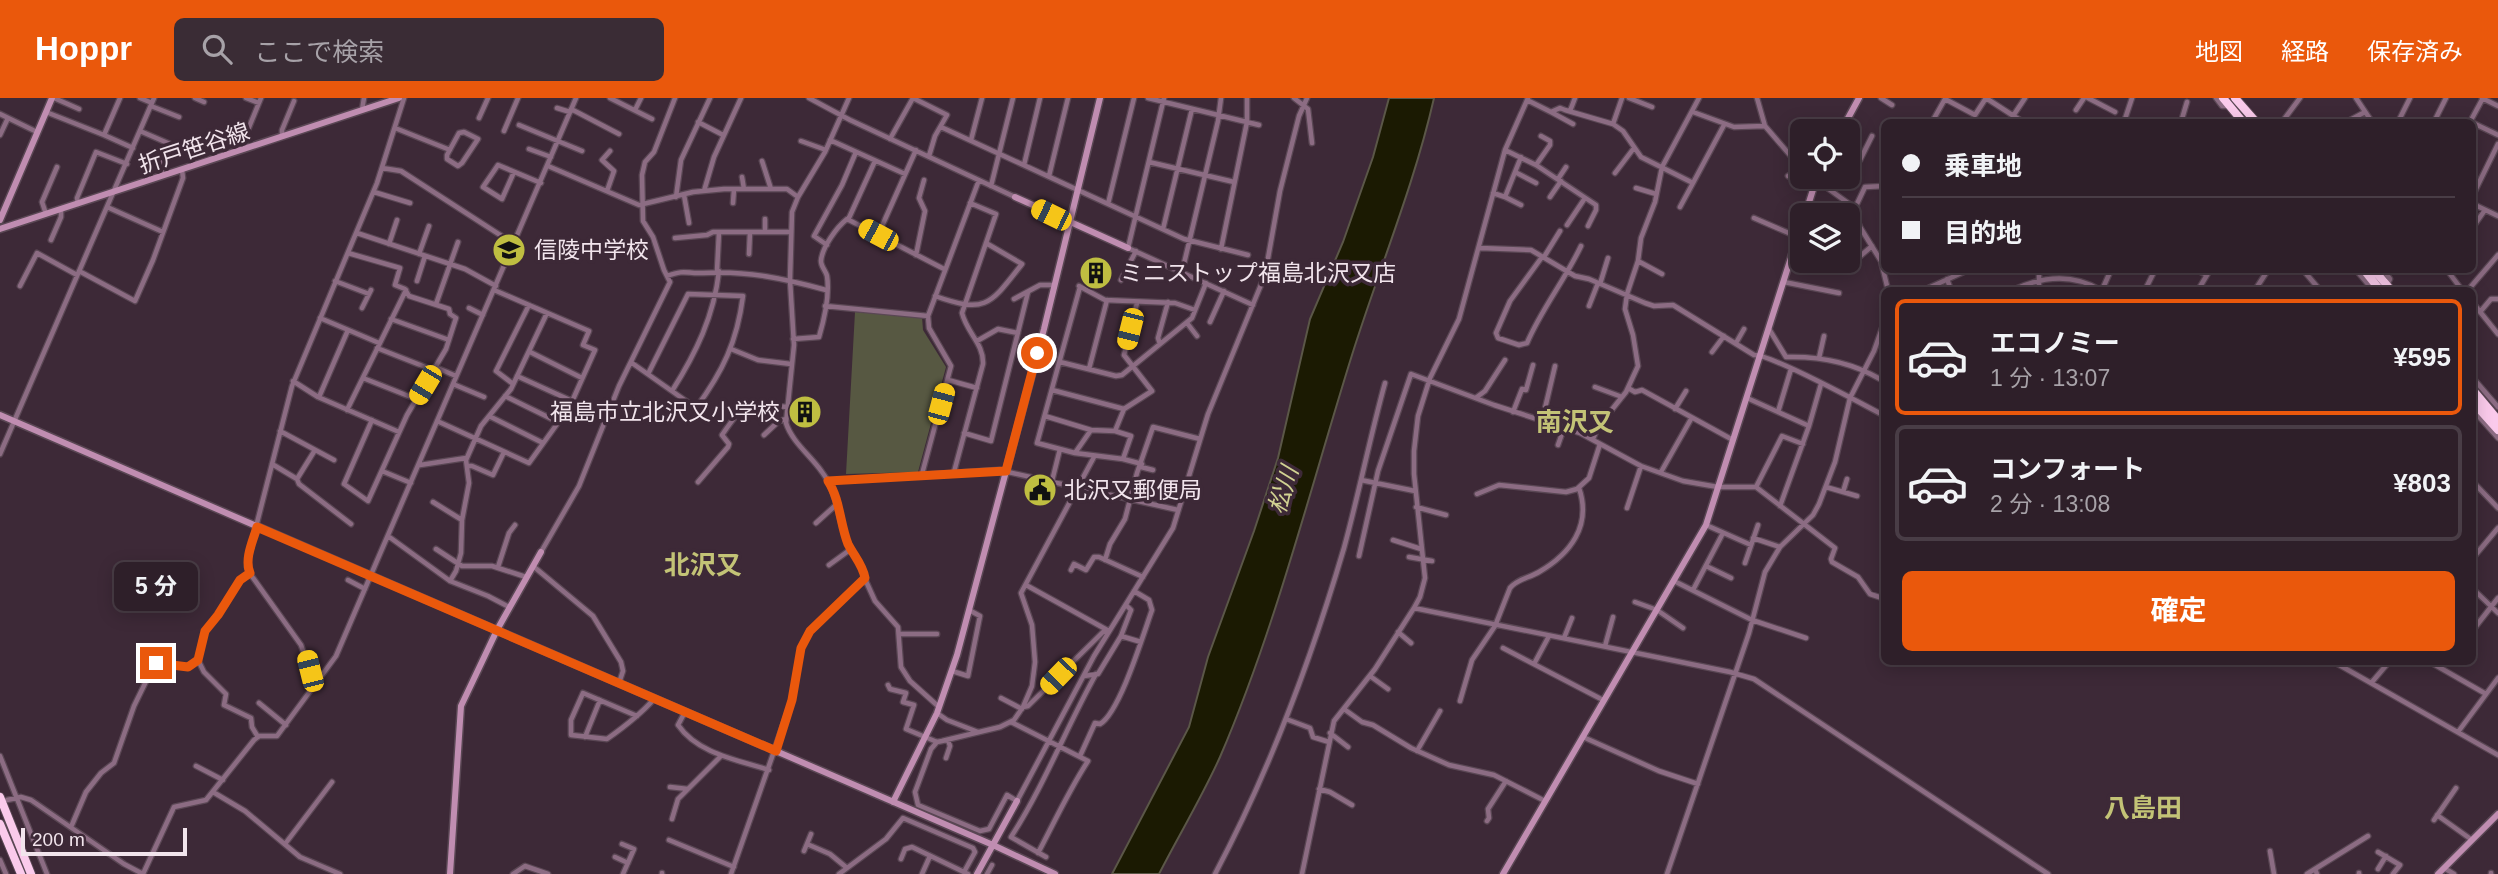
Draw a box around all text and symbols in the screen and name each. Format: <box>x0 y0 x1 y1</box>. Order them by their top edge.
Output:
search box <box>174 18 664 81</box>
text: Hoppr <box>35 30 132 67</box>
icon: search <box>198 30 236 68</box>
text: ここで検索 <box>254 37 384 67</box>
text: 地図 <box>2195 38 2243 65</box>
text: 経路 <box>2281 38 2329 65</box>
text: 保存済み <box>2367 38 2463 65</box>
street label: 折戸笹谷線 <box>135 118 253 178</box>
map controls <box>1790 119 1860 273</box>
button: locate <box>1790 119 1860 189</box>
text: 乗車地 <box>1944 151 2022 181</box>
car <box>1028 196 1075 234</box>
button: layers <box>1790 203 1860 273</box>
car <box>855 216 902 254</box>
text: 目的地 <box>1944 218 2022 248</box>
school or university icon: 信陵中学校 <box>490 231 528 269</box>
place label: 信陵中学校 <box>534 237 649 263</box>
building icon: ミニストップ福島北沢又店 <box>1077 254 1115 292</box>
place label: ミニストップ福島北沢又店 <box>1120 260 1396 286</box>
car <box>1115 306 1146 352</box>
icon: car <box>1906 326 1969 389</box>
text: エコノミー <box>1990 328 2120 358</box>
route start <box>1021 337 1053 369</box>
text: ¥595 <box>2393 342 2451 372</box>
car <box>406 362 445 408</box>
text: 1 分 · 13:07 <box>1990 365 2110 391</box>
car <box>926 381 957 427</box>
building icon: 福島市立北沢又小学校 <box>786 393 824 431</box>
place label: 福島市立北沢又小学校 <box>550 399 780 425</box>
district label: 南沢又 <box>1536 407 1614 437</box>
icon: car <box>1906 452 1969 515</box>
text: コンフォート <box>1990 454 2145 484</box>
water label: 松川 <box>1263 460 1304 517</box>
text: ¥803 <box>2393 468 2451 498</box>
public building icon: 北沢又郵便局 <box>1021 471 1059 509</box>
place label: 北沢又郵便局 <box>1064 477 1202 503</box>
text: 2 分 · 13:08 <box>1990 491 2110 517</box>
district label: 北沢又 <box>664 550 742 580</box>
callout: 5 分 <box>114 561 198 610</box>
button: 確定 <box>1902 571 2455 651</box>
text: 5 分 <box>135 573 177 599</box>
route end <box>140 647 172 679</box>
car <box>295 648 326 694</box>
car <box>1036 654 1081 698</box>
district label: 八島田 <box>2104 793 2182 823</box>
scale bar <box>21 825 187 857</box>
text: 200 m <box>32 829 85 850</box>

